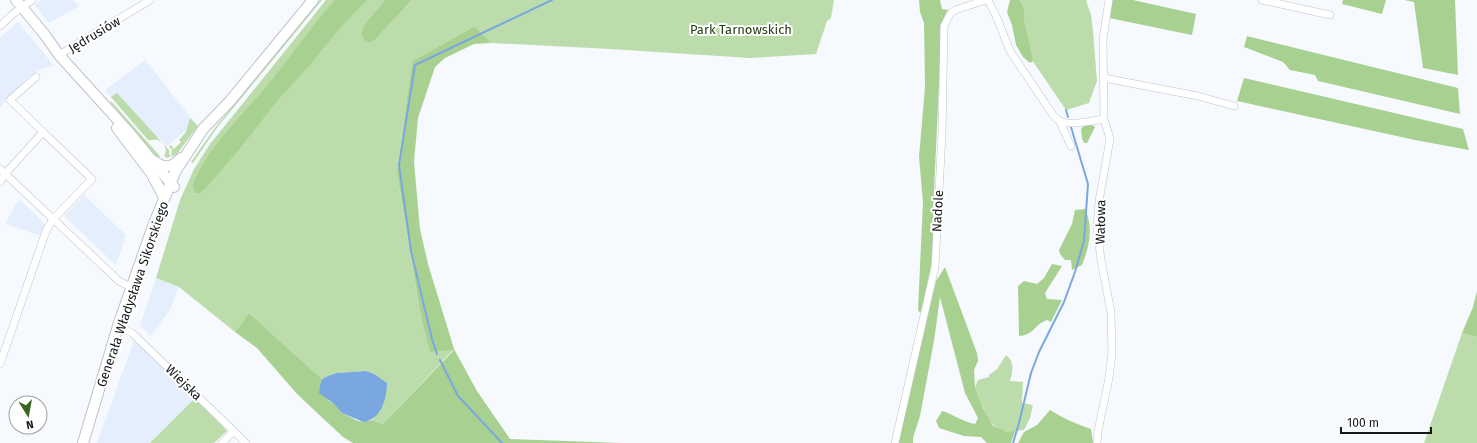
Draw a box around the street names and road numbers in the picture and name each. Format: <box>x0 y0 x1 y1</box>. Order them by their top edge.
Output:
street label: Jędrusiów <box>66 13 124 56</box>
street label: Nadole <box>929 190 946 232</box>
street label: Generała Władysława Sikorskiego <box>94 199 171 389</box>
street label: Wałowa <box>1093 199 1108 245</box>
street label: Wiejska <box>162 361 205 403</box>

